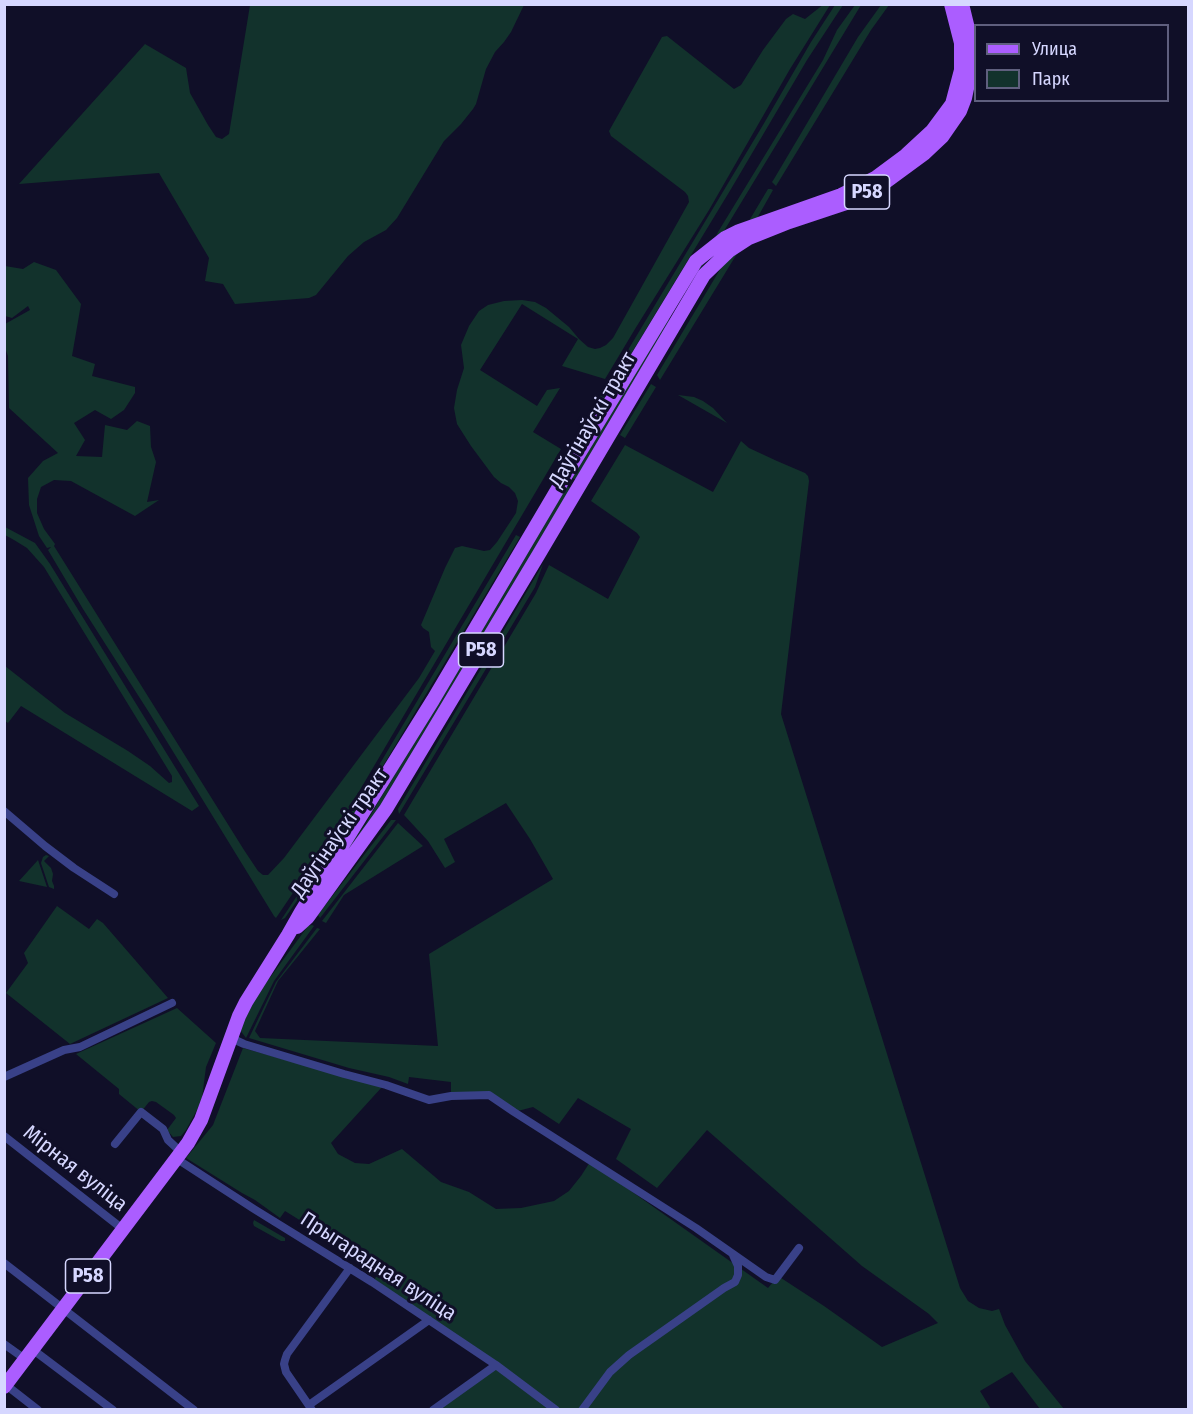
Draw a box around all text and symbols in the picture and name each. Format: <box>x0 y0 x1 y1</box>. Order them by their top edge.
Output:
legend <box>974 24 1169 102</box>
text: Улица <box>1032 38 1077 60</box>
text: Парк <box>1032 68 1070 90</box>
road number: Р58 <box>844 175 890 209</box>
street label: Даўгінаўскі тракт <box>544 348 642 492</box>
road number: Р58 <box>458 633 504 667</box>
street label: Даўгінаўскі тракт <box>286 763 394 903</box>
street label: Мірная вуліца <box>18 1121 132 1217</box>
street label: Прыгарадная вуліца <box>295 1207 461 1327</box>
road number: Р58 <box>66 1259 110 1293</box>

